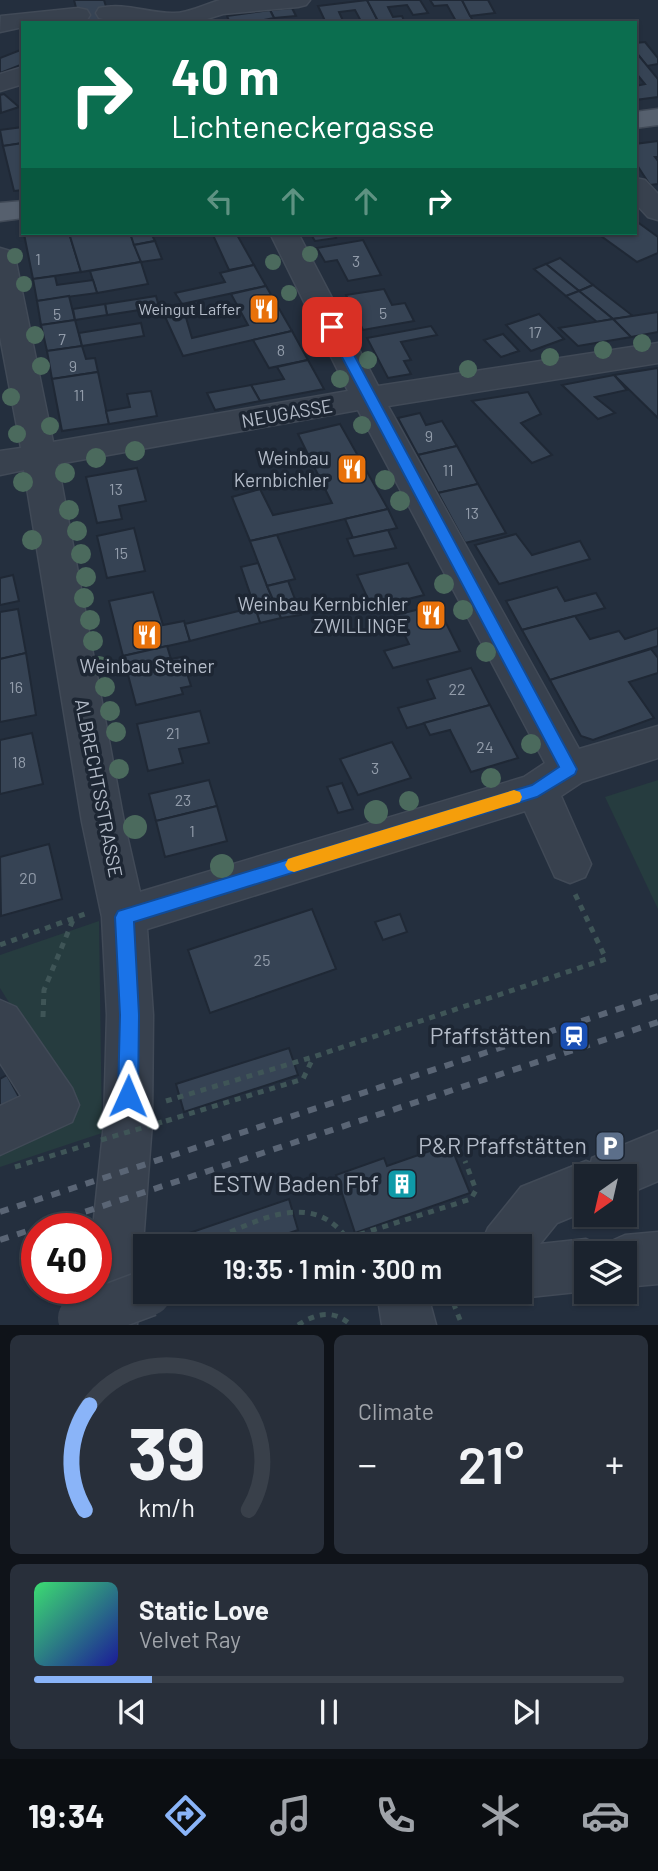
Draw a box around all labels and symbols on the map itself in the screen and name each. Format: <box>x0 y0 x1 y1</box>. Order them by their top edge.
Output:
house number: 1 <box>35 249 41 268</box>
house number: 3 <box>352 251 360 270</box>
restaurant icon: Weingut Laffer <box>247 292 281 326</box>
pin <box>302 297 362 357</box>
place label: Weingut Laffer <box>138 299 241 318</box>
house number: 5 <box>379 303 387 322</box>
house number: 5 <box>53 304 61 323</box>
house number: 17 <box>528 322 542 341</box>
house number: 7 <box>58 329 66 348</box>
house number: 8 <box>277 340 285 359</box>
house number: 9 <box>69 356 77 375</box>
house number: 11 <box>73 385 85 404</box>
street label: NEUGASSE <box>239 393 334 432</box>
house number: 9 <box>425 426 433 445</box>
place label: Weinbau Kernbichler <box>234 446 329 491</box>
restaurant icon: Weinbau Kernbichler <box>335 452 369 486</box>
house number: 11 <box>442 460 454 479</box>
house number: 13 <box>109 479 123 498</box>
house number: 13 <box>465 503 479 522</box>
house number: 15 <box>114 543 128 562</box>
place label: Weinbau Kernbichler ZWILLINGE <box>238 592 408 637</box>
restaurant icon: Weinbau Kernbichler ZWILLINGE <box>414 598 448 632</box>
restaurant icon: Weinbau Steiner <box>130 618 164 652</box>
place label: Weinbau Steiner <box>80 654 215 677</box>
house number: 16 <box>9 677 23 696</box>
house number: 22 <box>448 679 466 698</box>
street label: ALBRECHTSSTRASSE <box>71 697 128 879</box>
house number: 21 <box>166 723 180 742</box>
house number: 24 <box>476 737 494 756</box>
house number: 18 <box>12 752 26 771</box>
house number: 3 <box>371 758 379 777</box>
house number: 23 <box>175 790 191 809</box>
house number: 1 <box>189 821 195 840</box>
house number: 20 <box>19 868 37 887</box>
house number: 25 <box>254 950 270 969</box>
station icon: Pfaffstätten <box>557 1019 591 1053</box>
place label: Pfaffstätten <box>430 1021 551 1049</box>
position arrow <box>91 1059 165 1133</box>
parking icon: P&R Pfaffstätten <box>593 1129 627 1163</box>
place label: P&R Pfaffstätten <box>418 1131 587 1159</box>
north arrow <box>574 1164 637 1227</box>
building icon: ESTW Baden Fbf <box>385 1167 419 1201</box>
place label: ESTW Baden Fbf <box>213 1169 379 1197</box>
speed limit sign: 40 <box>21 1213 112 1304</box>

